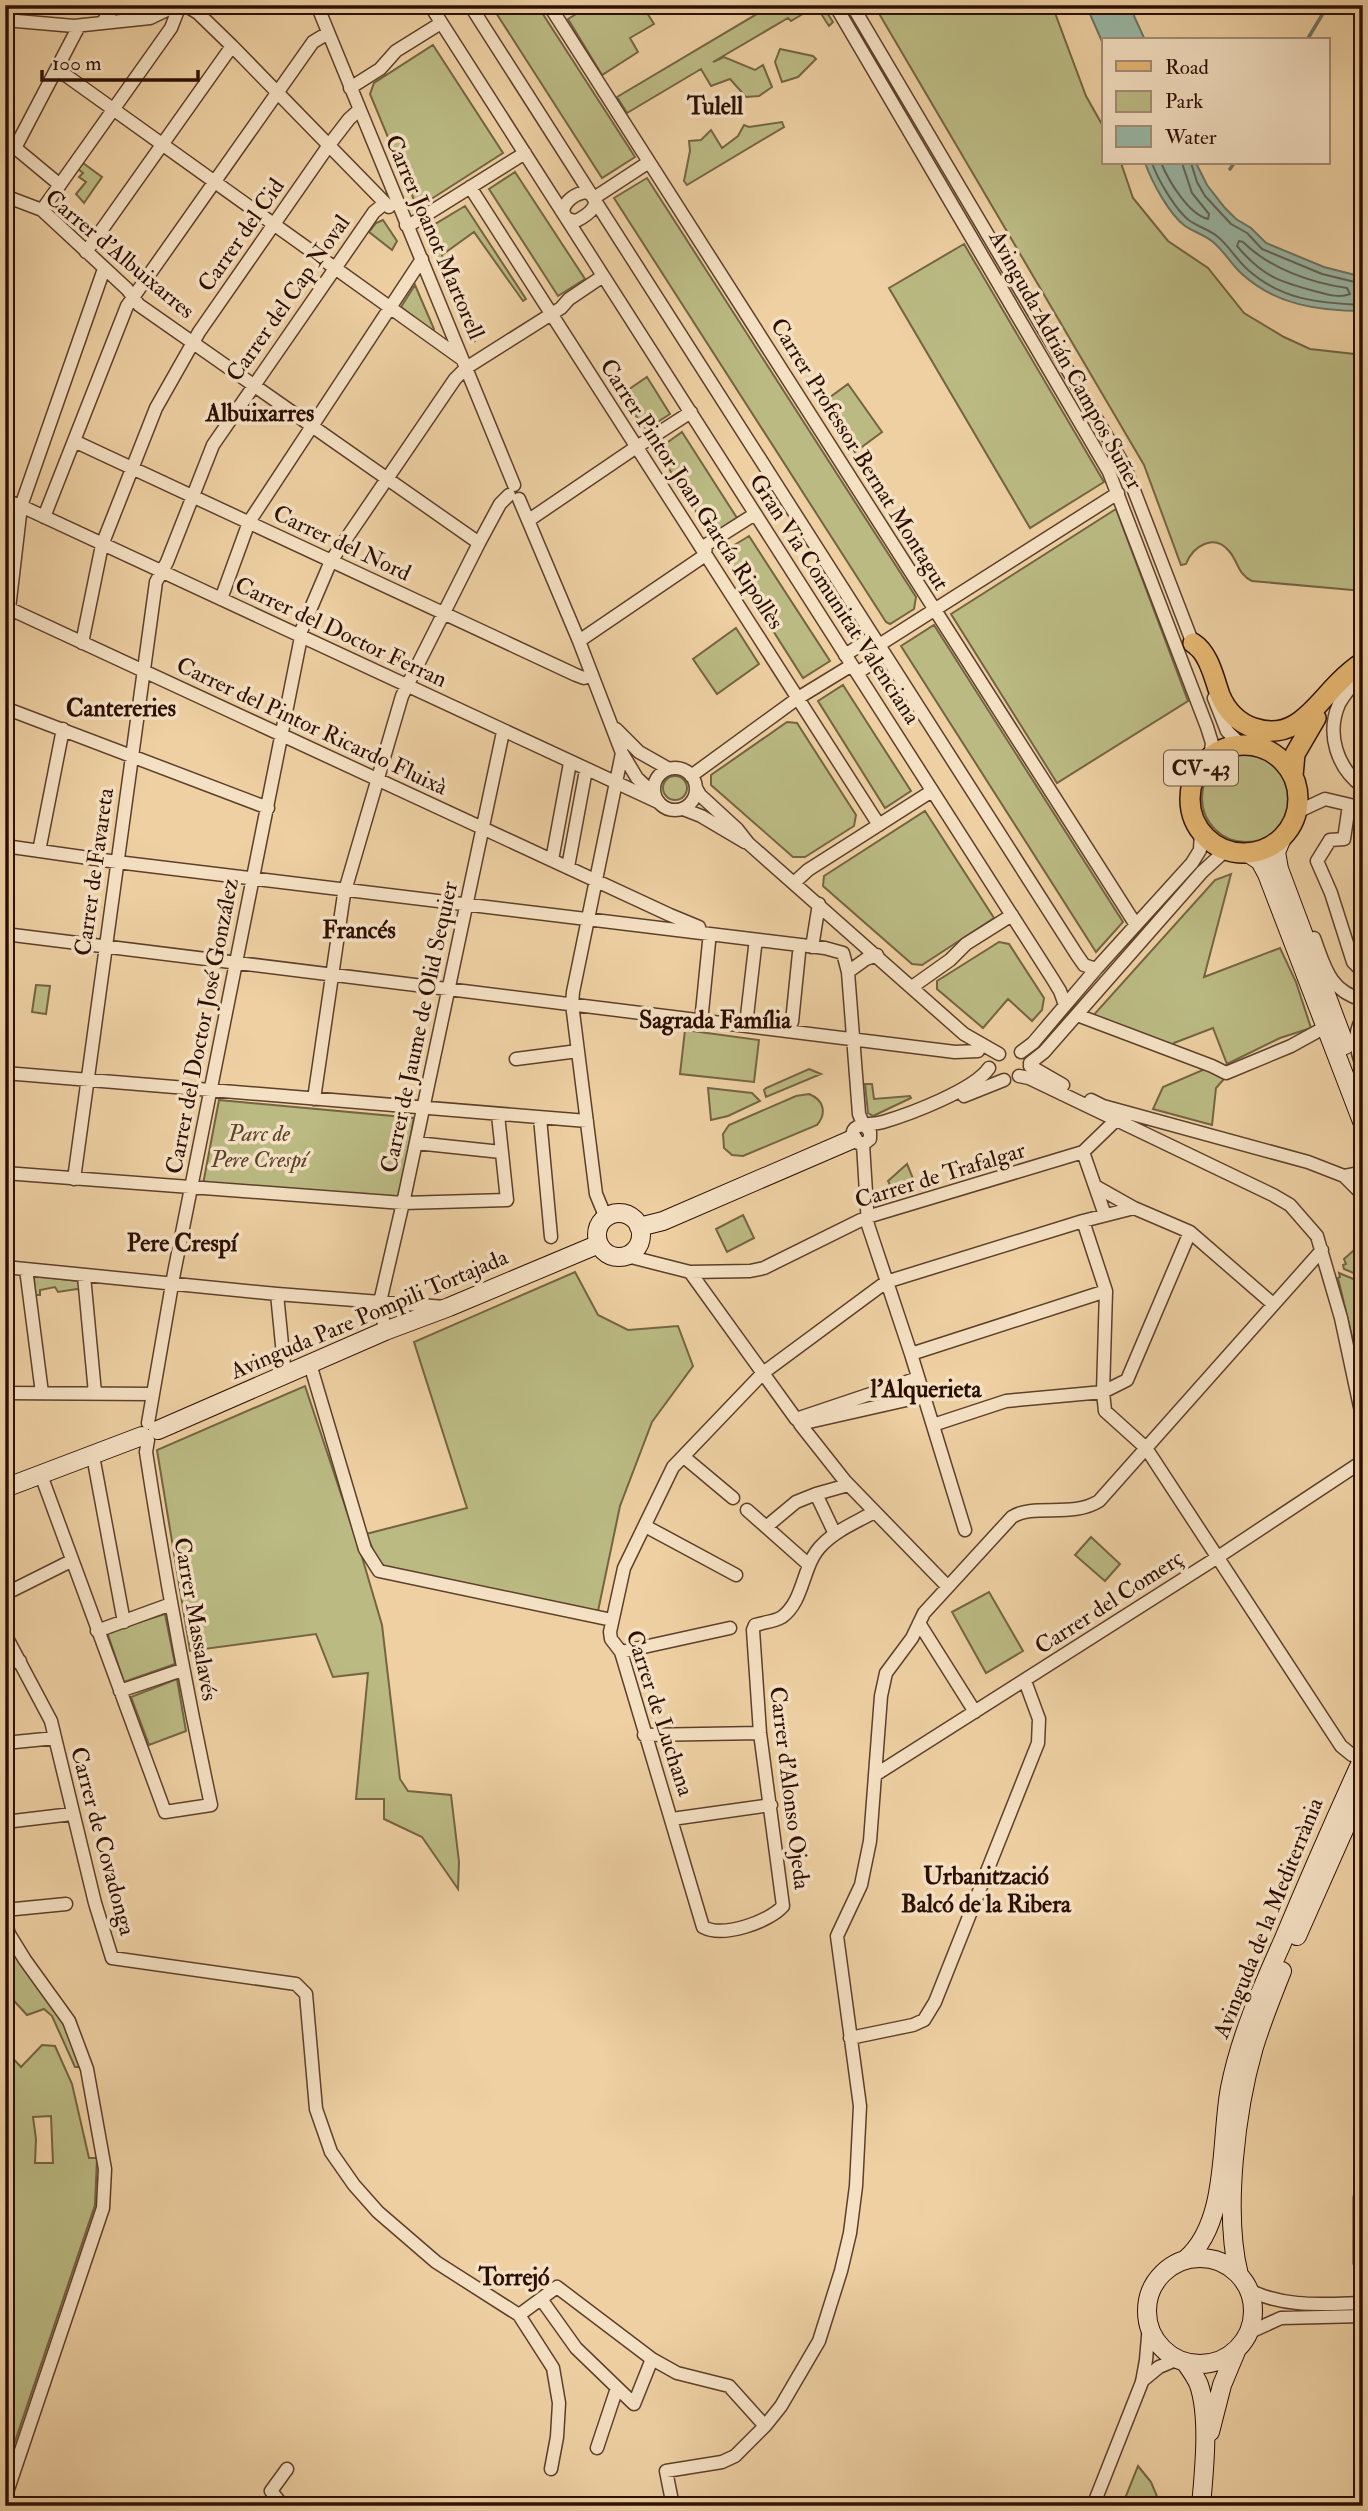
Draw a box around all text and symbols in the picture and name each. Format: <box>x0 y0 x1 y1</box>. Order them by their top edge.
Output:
scale bar <box>42 38 198 82</box>
legend <box>1102 38 1330 164</box>
text: 100 m <box>52 50 102 77</box>
text: Road <box>1165 54 1210 81</box>
text: Park <box>1165 88 1203 115</box>
district label: Tulell <box>686 91 744 122</box>
text: Water <box>1164 124 1217 151</box>
street label: Carrer Joanot Martorell <box>379 130 491 344</box>
street label: Carrer del Cid <box>191 173 291 297</box>
street label: Carrer d'Albuixarres <box>39 183 201 325</box>
street label: Carrer del Cap Noval <box>220 209 357 387</box>
street label: Avinguda Adrián Campos Suñer <box>981 224 1150 495</box>
street label: Carrer Professor Bernat Montagut <box>764 313 956 595</box>
street label: Carrer Pintor Joan García Ripollès <box>593 353 790 635</box>
district label: Albuixarres <box>205 398 314 429</box>
street label: Gran Via Comunitat Valenciana <box>743 469 927 730</box>
street label: Carrer del Nord <box>268 498 416 588</box>
street label: Carrer del Doctor Ferran <box>230 570 452 694</box>
street label: Carrer del Pintor Ricardo Fluixà <box>172 650 453 802</box>
district label: Cantereries <box>66 693 176 724</box>
road number: CV-43 <box>1164 750 1238 786</box>
street label: Carrer de Favareta <box>68 786 120 958</box>
street label: Carrer del Doctor José González <box>159 876 245 1176</box>
street label: Carrer de Jaume de Olid Sequier <box>374 878 464 1175</box>
district label: Francés <box>322 915 396 946</box>
district label: Sagrada Família <box>639 1005 792 1036</box>
park label: Parc de Pere Crespí <box>210 1119 311 1174</box>
street label: Carrer de Trafalgar <box>851 1135 1029 1215</box>
district label: Pere Crespí <box>127 1228 240 1259</box>
street label: Avinguda Pare Pompili Tortajada <box>225 1242 513 1387</box>
district label: l'Alquerieta <box>870 1374 982 1405</box>
street label: Carrer Massalavés <box>167 1535 225 1703</box>
street label: Carrer del Comerç <box>1029 1543 1189 1661</box>
street label: Carrer de Luchana <box>620 1626 701 1800</box>
street label: Carrer d'Alonso Ojeda <box>763 1685 817 1892</box>
street label: Carrer de Covadonga <box>64 1743 142 1939</box>
street label: Avinguda de la Mediterrània <box>1206 1793 1330 2043</box>
district label: Urbanització Balcó de la Ribera <box>901 1861 1072 1920</box>
district label: Torrejó <box>477 2262 550 2293</box>

